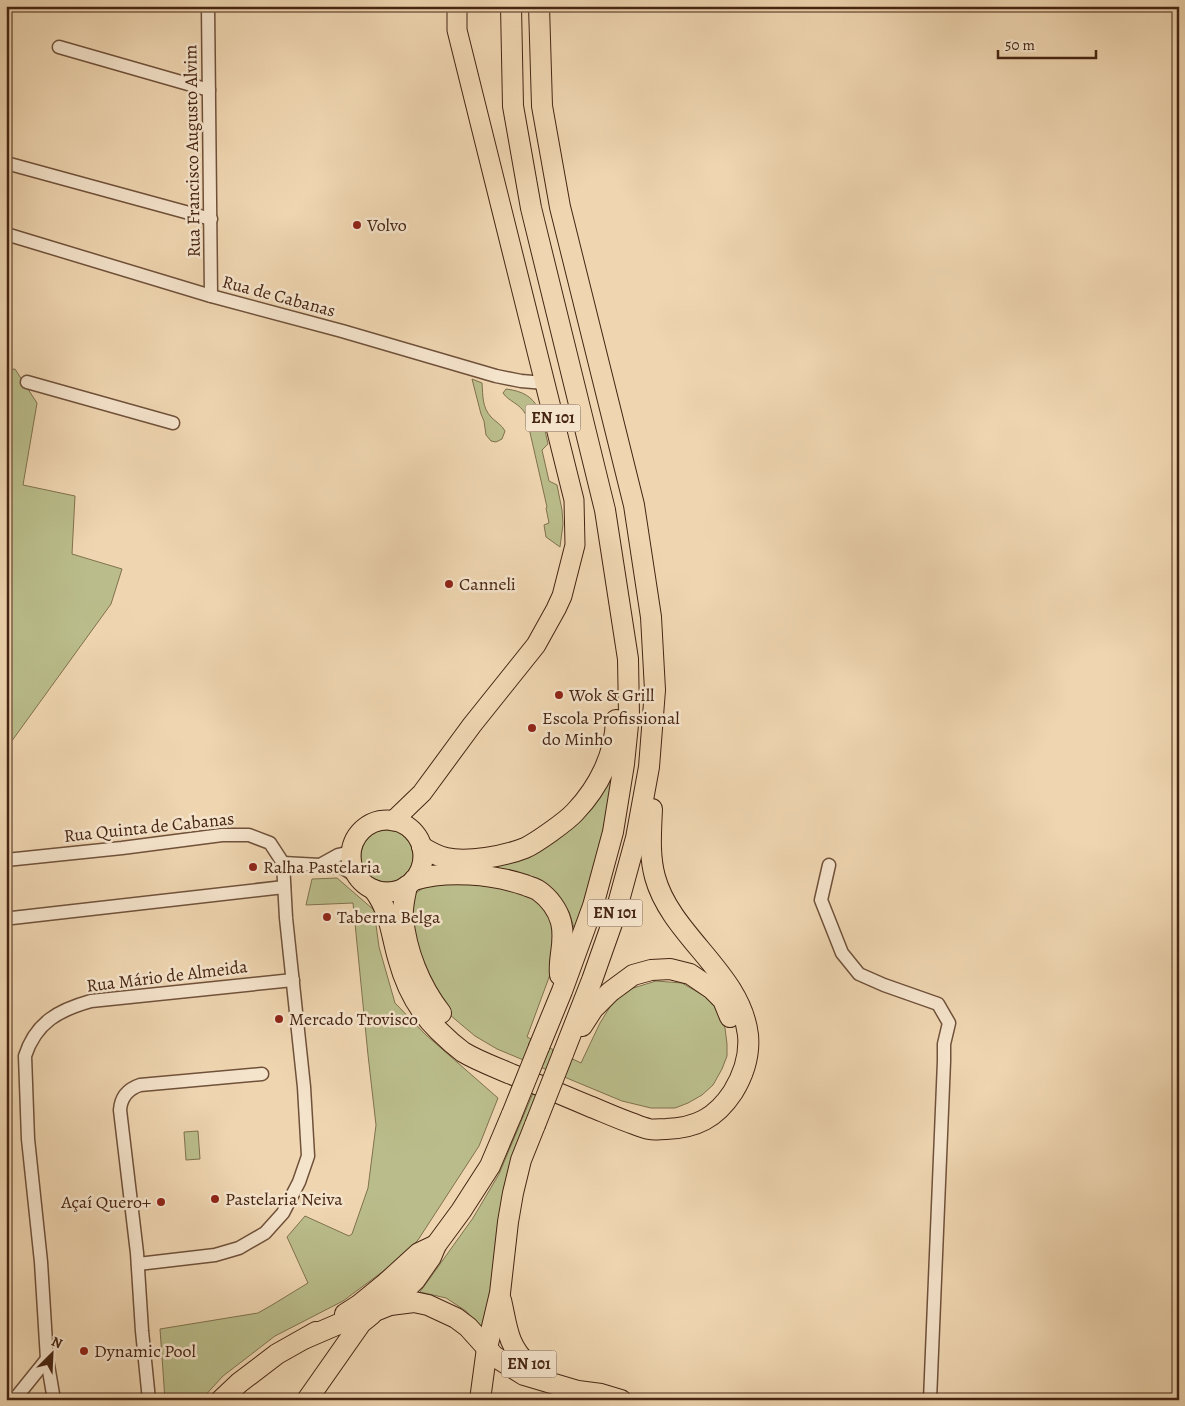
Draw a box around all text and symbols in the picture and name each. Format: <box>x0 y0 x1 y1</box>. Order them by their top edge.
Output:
scale bar <box>998 28 1095 60</box>
text: 50 m <box>1005 35 1035 55</box>
street label: Rua Francisco Augusto Alvim <box>178 44 206 258</box>
place label: Volvo <box>366 213 407 237</box>
marker: Volvo <box>351 219 363 231</box>
street label: Rua de Cabanas <box>220 269 338 323</box>
road number: EN 101 <box>526 404 580 432</box>
place label: Canneli <box>459 572 516 596</box>
marker: Canneli <box>443 578 455 590</box>
place label: Wok & Grill <box>568 683 655 707</box>
marker: Wok & Grill <box>553 689 565 701</box>
place label: Escola Profissional do Minho <box>542 706 680 751</box>
marker: Escola Profissional do Minho <box>526 722 538 734</box>
street label: Rua Quinta de Cabanas <box>63 806 235 848</box>
place label: Ralha Pastelaria <box>263 855 381 879</box>
marker: Ralha Pastelaria <box>247 861 259 873</box>
road number: EN 101 <box>588 900 642 926</box>
place label: Taberna Belga <box>337 905 441 929</box>
marker: Taberna Belga <box>321 911 333 923</box>
street label: Rua Mário de Almeida <box>85 954 250 998</box>
place label: Mercado Trovisco <box>289 1007 418 1031</box>
marker: Mercado Trovisco <box>273 1013 285 1025</box>
place label: Pastelaria Neiva <box>225 1187 343 1211</box>
place label: Açaí Quero+ <box>60 1190 151 1214</box>
marker: Pastelaria Neiva <box>209 1193 221 1205</box>
marker: Açaí Quero+ <box>155 1196 167 1208</box>
north arrow <box>28 1328 78 1378</box>
text: N <box>49 1332 66 1353</box>
place label: Dynamic Pool <box>94 1339 196 1363</box>
marker: Dynamic Pool <box>78 1345 90 1357</box>
road number: EN 101 <box>502 1350 556 1378</box>

